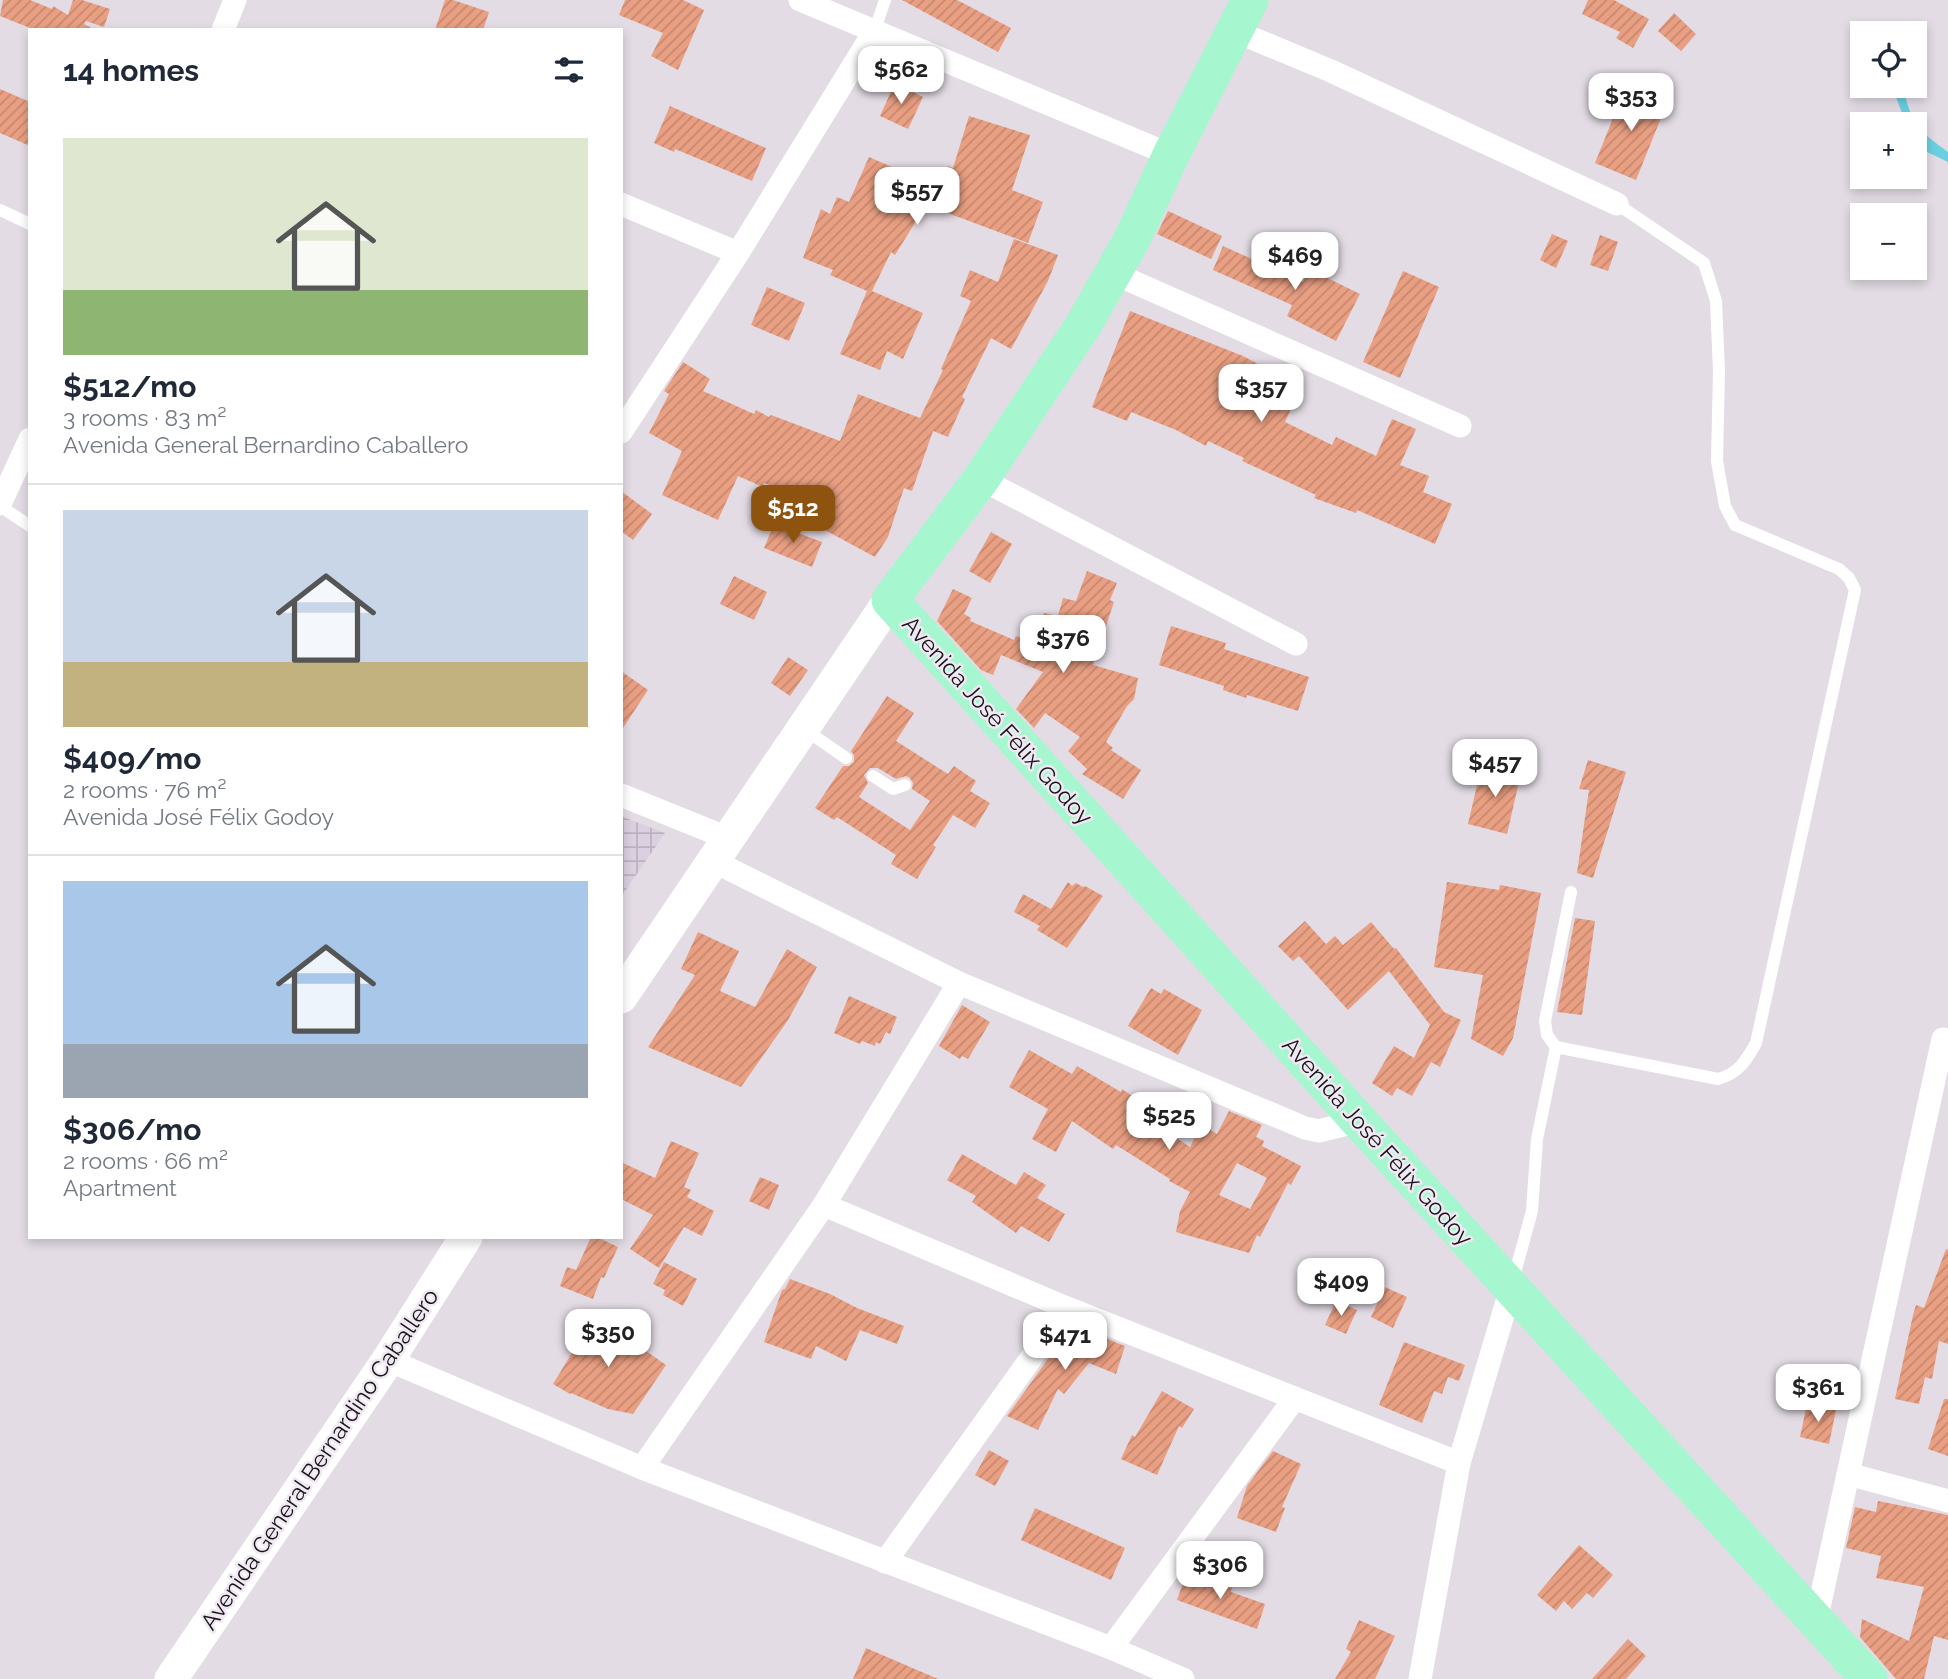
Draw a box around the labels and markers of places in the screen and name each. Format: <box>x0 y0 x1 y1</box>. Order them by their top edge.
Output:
pin: $562 <box>860 46 942 106</box>
pin: $353 <box>1590 74 1672 133</box>
pin: $557 <box>876 168 958 227</box>
pin: $469 <box>1254 232 1336 292</box>
pin: $357 <box>1220 364 1302 424</box>
pin: $512 <box>752 486 834 545</box>
pin: $376 <box>1022 616 1104 675</box>
pin: $457 <box>1454 740 1536 799</box>
pin: $525 <box>1128 1092 1210 1152</box>
pin: $409 <box>1300 1258 1382 1318</box>
pin: $350 <box>567 1310 649 1369</box>
pin: $471 <box>1024 1312 1106 1372</box>
pin: $361 <box>1777 1364 1859 1424</box>
pin: $306 <box>1179 1542 1261 1601</box>

